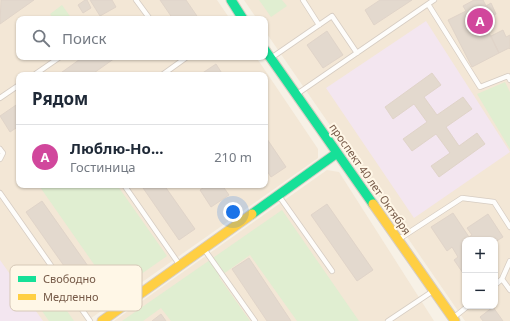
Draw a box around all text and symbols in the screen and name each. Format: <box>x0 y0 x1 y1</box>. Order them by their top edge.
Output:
pin: A <box>467 6 493 36</box>
search box <box>16 16 268 60</box>
icon: search <box>30 27 52 49</box>
text: Поиск <box>62 28 107 48</box>
text: Рядом <box>32 87 88 110</box>
street label: проспект 40 лет Октября <box>326 120 415 237</box>
text: Люблю-Но... <box>70 138 164 158</box>
text: A <box>41 148 50 166</box>
text: 210 m <box>214 148 252 166</box>
text: Гостиница <box>70 158 136 176</box>
your location <box>223 202 243 222</box>
map controls <box>462 237 498 309</box>
button: + <box>462 237 498 273</box>
legend <box>10 265 142 311</box>
text: Свободно <box>43 271 96 286</box>
button: − <box>462 273 498 309</box>
text: Медленно <box>43 289 98 304</box>

